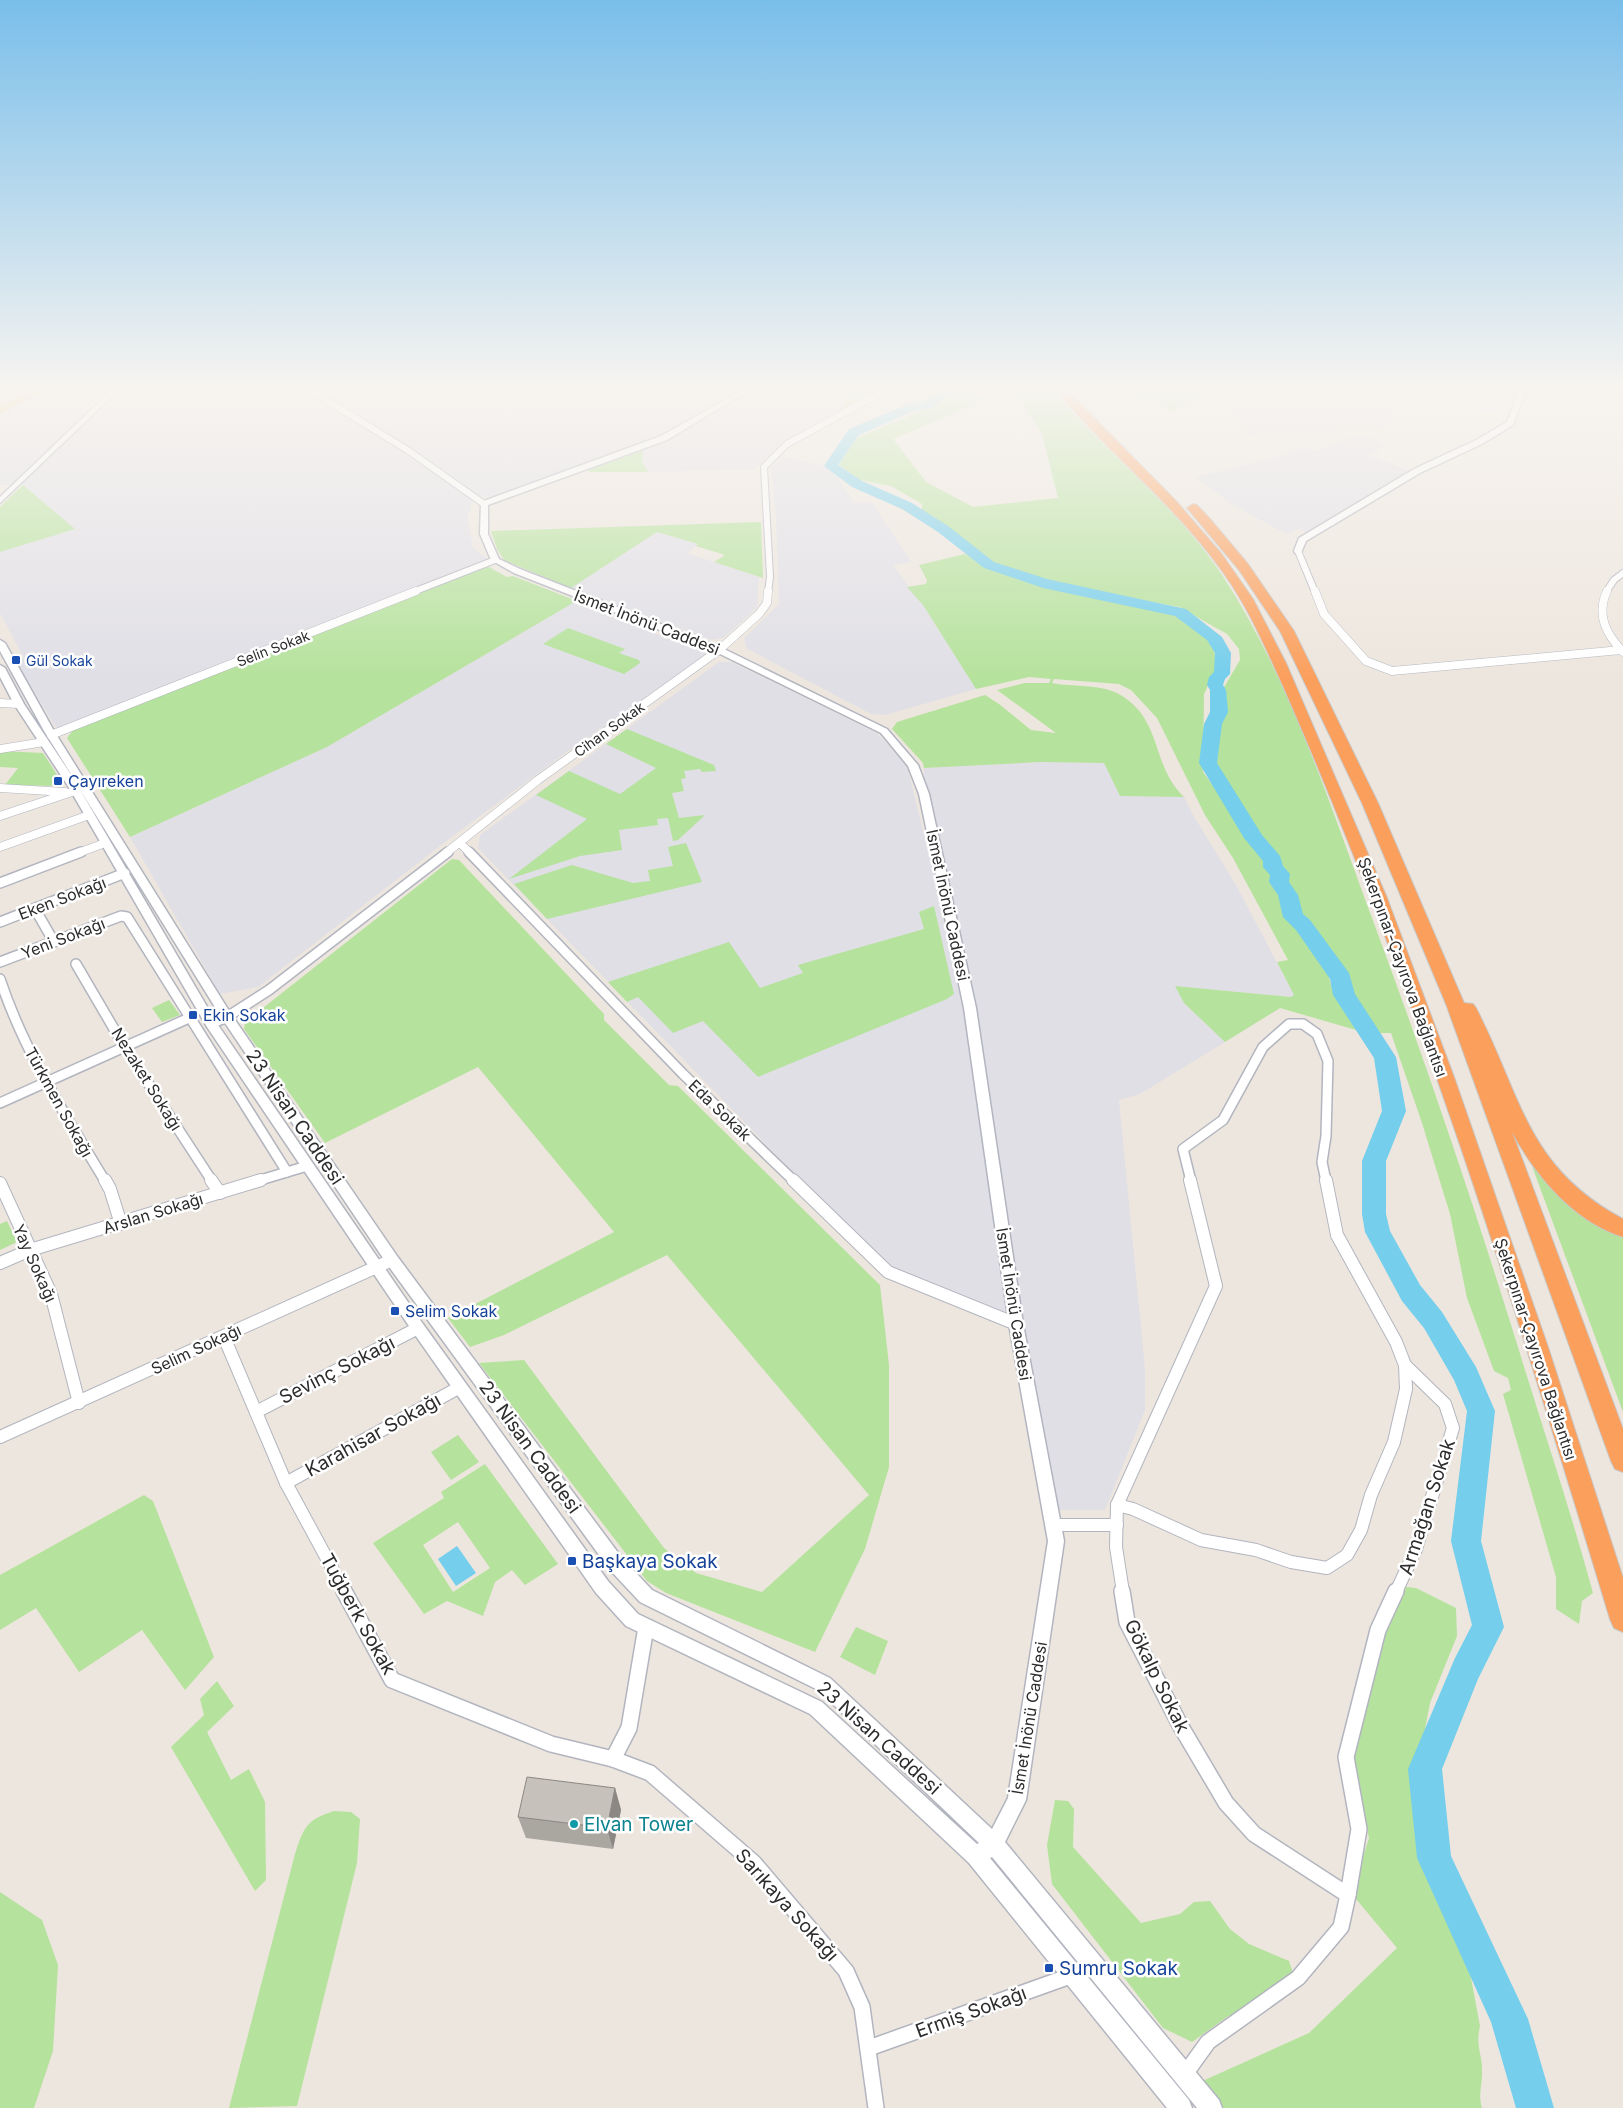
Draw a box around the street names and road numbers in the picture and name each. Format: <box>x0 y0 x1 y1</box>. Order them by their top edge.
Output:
street label: İsmet İnönü Caddesi <box>571 585 723 659</box>
street label: Selin Sokak <box>234 626 312 670</box>
street label: Cihan Sokak <box>571 698 648 760</box>
street label: İsmet İnönü Caddesi <box>922 827 974 983</box>
street label: Şekerpınar-Çayırova Bağlantısı <box>1354 854 1452 1080</box>
street label: Eken Sokağı <box>15 872 109 924</box>
street label: Yeni Sokağı <box>18 913 108 963</box>
street label: Nezaket Sokağı <box>107 1024 187 1134</box>
street label: Türkmen Sokağı <box>21 1044 97 1160</box>
street label: 23 Nisan Caddesi <box>241 1045 349 1189</box>
street label: Eda Sokak <box>685 1075 756 1145</box>
street label: Arslan Sokağı <box>101 1188 205 1238</box>
street label: Yay Sokağı <box>9 1221 61 1305</box>
street label: İsmet İnönü Caddesi <box>992 1226 1036 1382</box>
street label: Şekerpınar-Çayırova Bağlantısı <box>1491 1235 1581 1463</box>
street label: Selim Sokağı <box>148 1319 244 1379</box>
street label: Sevinç Sokağı <box>275 1331 399 1409</box>
street label: 23 Nisan Caddesi <box>474 1376 586 1518</box>
street label: Karahisar Sokağı <box>301 1388 445 1482</box>
street label: Armağan Sokak <box>1394 1435 1460 1578</box>
street label: Tuğberk Sokak <box>315 1549 401 1679</box>
street label: Gökalp Sokak <box>1120 1616 1195 1737</box>
street label: İsmet İnönü Caddesi <box>1007 1640 1051 1796</box>
street label: 23 Nisan Caddesi <box>812 1676 946 1800</box>
street label: Sarıkaya Sokağı <box>731 1844 843 1966</box>
street label: Ermiş Sokağı <box>912 1981 1030 2043</box>

